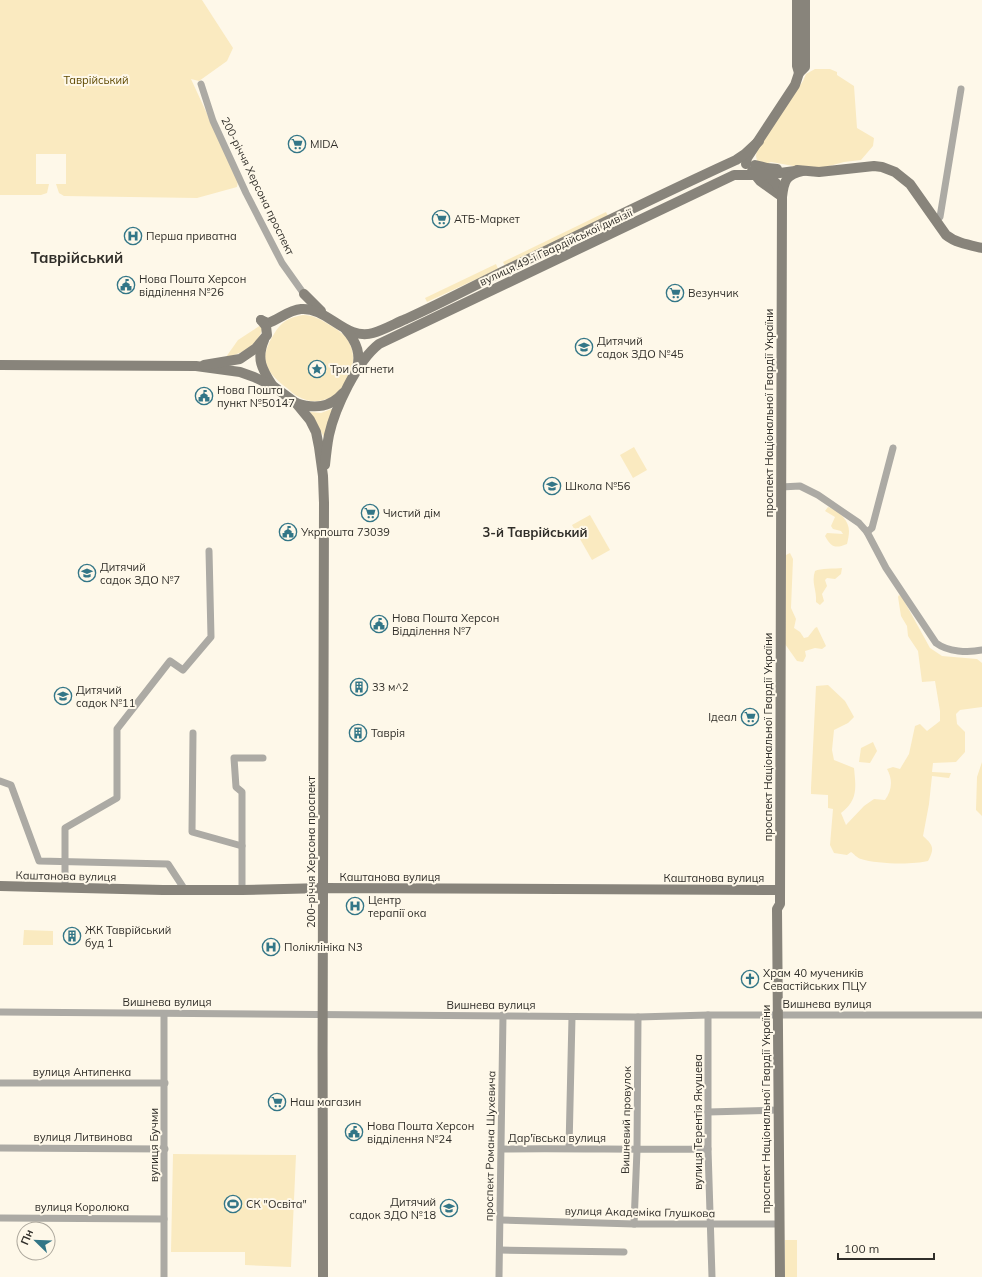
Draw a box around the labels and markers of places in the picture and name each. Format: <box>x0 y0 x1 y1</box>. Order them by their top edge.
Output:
supermarket icon: MIDA <box>287 134 307 154</box>
place label: MIDA <box>310 137 338 151</box>
supermarket icon: АТБ-Маркет <box>431 209 451 229</box>
place label: АТБ-Маркет <box>454 212 520 226</box>
hospital icon: Перша приватна <box>123 226 143 246</box>
place label: Перша приватна <box>146 229 237 243</box>
place label: Нова Пошта Херсон відділення №26 <box>139 272 246 299</box>
public building icon: Нова Пошта Херсон відділення №26 <box>116 275 136 295</box>
supermarket icon: Везунчик <box>665 283 685 303</box>
place label: Везунчик <box>688 286 738 300</box>
place label: Дитячий садок ЗДО №45 <box>597 334 684 361</box>
school or university icon: Дитячий садок ЗДО №45 <box>574 337 594 357</box>
place icon: Три багнети <box>307 359 327 379</box>
place label: Три багнети <box>330 362 394 376</box>
place label: Нова Пошта пункт №50147 <box>217 383 295 410</box>
public building icon: Нова Пошта пункт №50147 <box>194 386 214 406</box>
school or university icon: Школа №56 <box>542 476 562 496</box>
place label: Школа №56 <box>565 479 631 493</box>
supermarket icon: Чистий дім <box>360 503 380 523</box>
place label: Чистий дім <box>383 506 441 520</box>
public building icon: Укрпошта 73039 <box>278 522 298 542</box>
place label: Укрпошта 73039 <box>300 525 390 539</box>
place label: Дитячий садок ЗДО №7 <box>100 560 180 587</box>
school or university icon: Дитячий садок ЗДО №7 <box>77 563 97 583</box>
place label: Нова Пошта Херсон Відділення №7 <box>392 611 499 638</box>
public building icon: Нова Пошта Херсон Відділення №7 <box>369 614 389 634</box>
building icon: 33 м^2 <box>349 677 369 697</box>
place label: 33 м^2 <box>372 680 409 694</box>
place label: Дитячий садок №11 <box>76 683 135 710</box>
school or university icon: Дитячий садок №11 <box>53 686 73 706</box>
supermarket icon: Ідеал <box>740 707 760 727</box>
place label: Ідеал <box>708 710 737 724</box>
building icon: Таврія <box>348 723 368 743</box>
place label: Таврія <box>371 726 405 740</box>
place label: Центр терапії ока <box>368 893 426 920</box>
hospital icon: Центр терапії ока <box>345 896 365 916</box>
place label: ЖК Таврійський буд 1 <box>85 923 171 950</box>
building icon: ЖК Таврійський буд 1 <box>62 926 82 946</box>
hospital icon: Поліклініка N3 <box>261 937 281 957</box>
place label: Поліклініка N3 <box>284 940 363 954</box>
place label: Храм 40 мучеників Севастійських ПЦУ <box>763 966 867 993</box>
church icon: Храм 40 мучеників Севастійських ПЦУ <box>740 969 760 989</box>
supermarket icon: Наш магазин <box>267 1092 287 1112</box>
place label: Наш магазин <box>290 1095 361 1109</box>
place label: Нова Пошта Херсон відділення №24 <box>367 1119 474 1146</box>
public building icon: Нова Пошта Херсон відділення №24 <box>344 1122 364 1142</box>
sports icon: СК "Освіта" <box>223 1194 243 1214</box>
place label: Дитячий садок ЗДО №18 <box>349 1195 436 1222</box>
place label: СК "Освіта" <box>246 1197 307 1211</box>
school or university icon: Дитячий садок ЗДО №18 <box>439 1198 459 1218</box>

